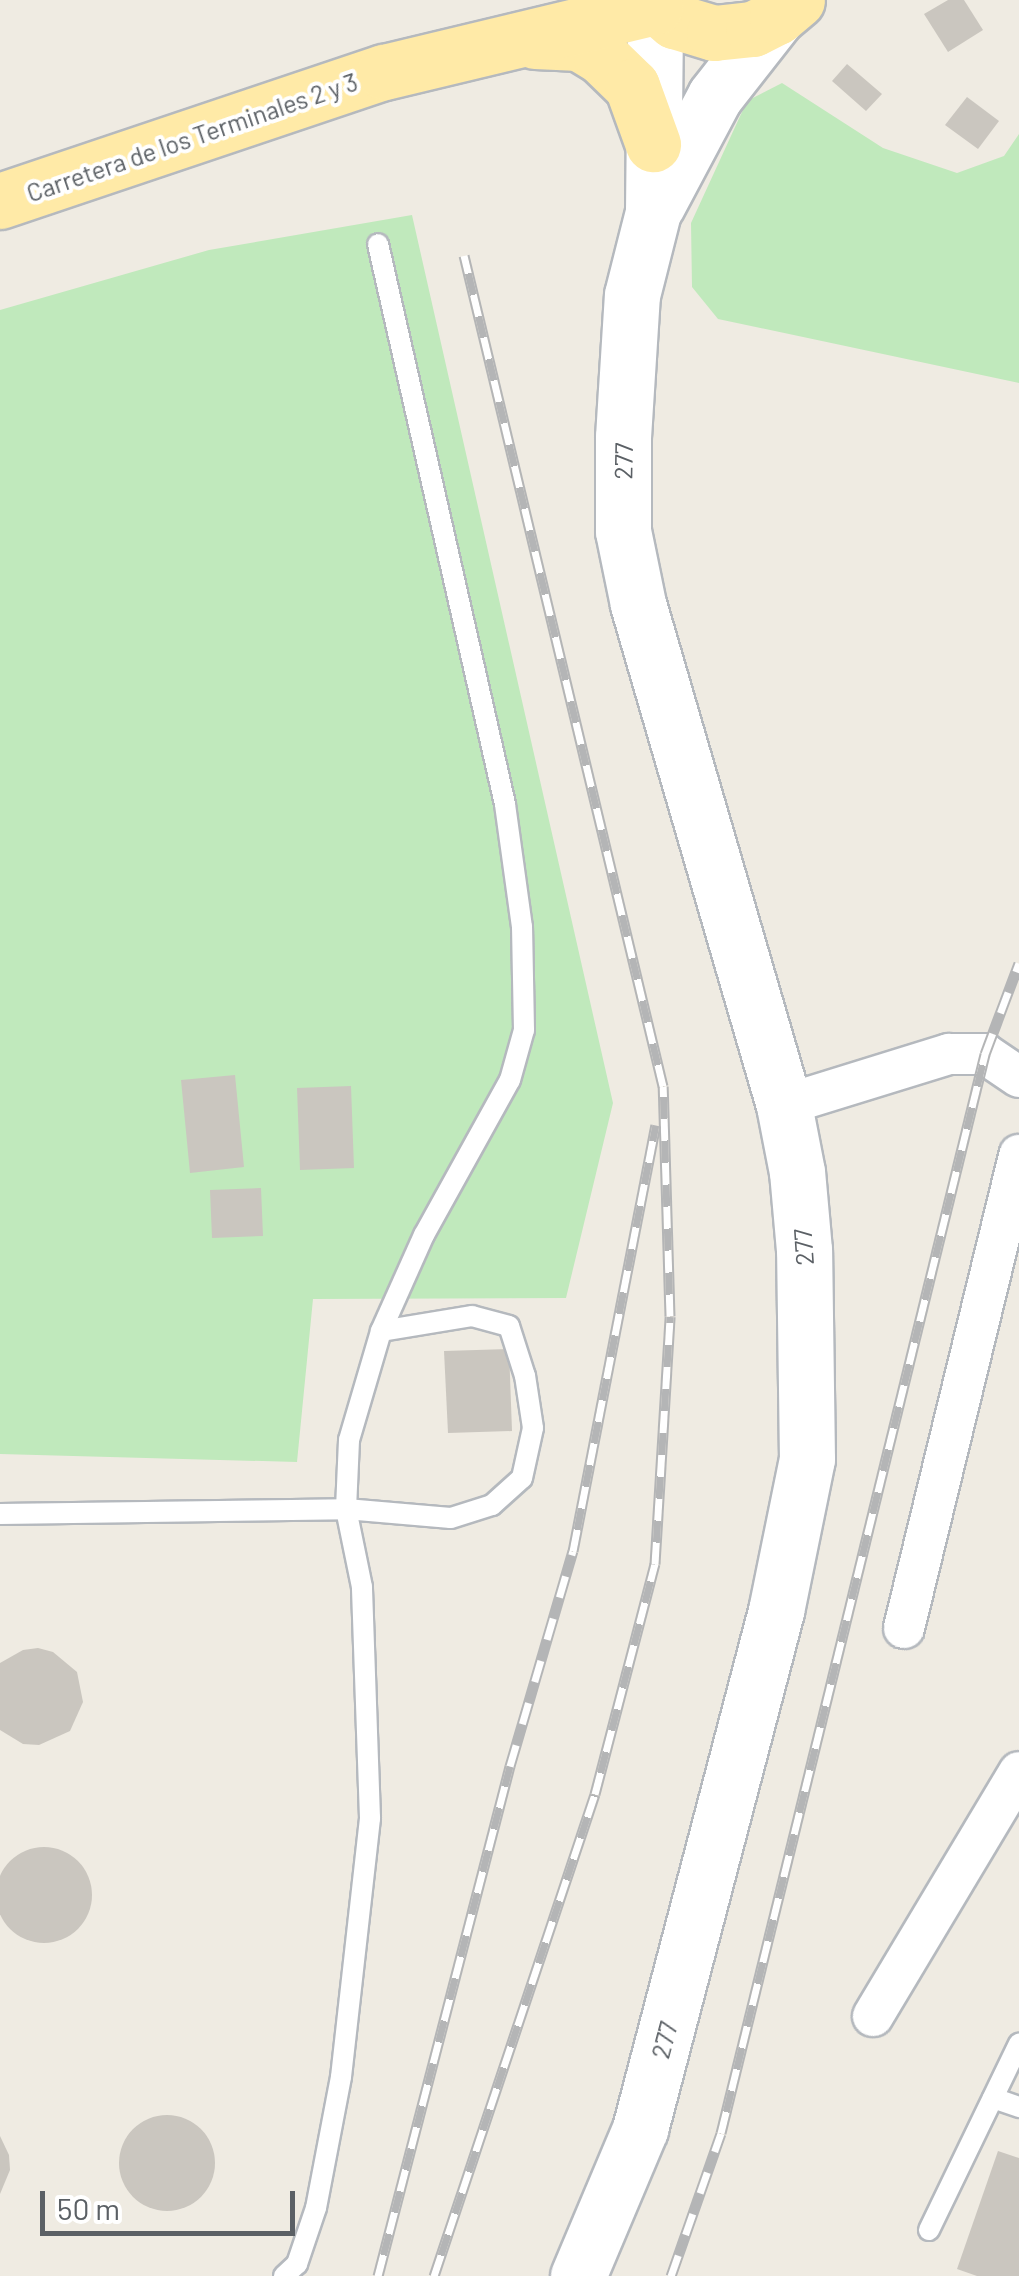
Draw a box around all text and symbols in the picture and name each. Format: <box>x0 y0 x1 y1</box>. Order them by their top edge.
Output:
street label: Carretera de los Terminales 2 y 3 <box>23 66 361 208</box>
street label: 277 <box>608 442 638 480</box>
street label: 277 <box>787 1227 819 1267</box>
street label: 277 <box>645 2018 683 2062</box>
scale bar <box>45 2171 300 2233</box>
text: 50 m <box>57 2190 120 2226</box>

